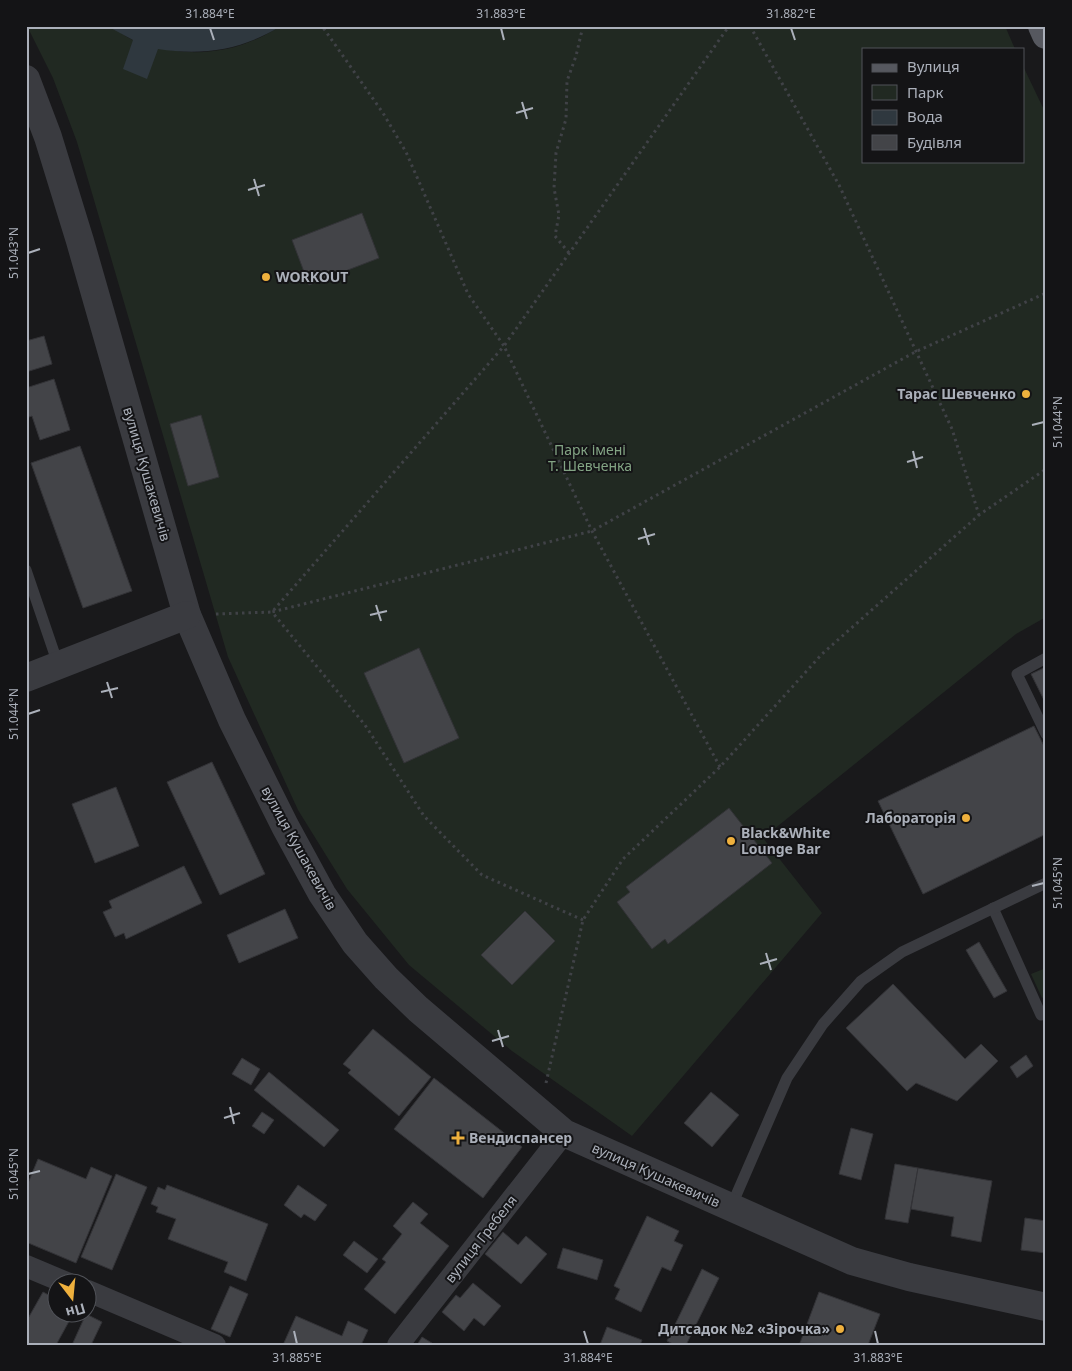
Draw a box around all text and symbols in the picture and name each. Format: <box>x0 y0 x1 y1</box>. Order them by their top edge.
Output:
text: 31.884°E <box>185 5 235 22</box>
text: 31.883°E <box>476 5 526 22</box>
text: 31.882°E <box>766 5 816 22</box>
legend <box>862 48 1024 162</box>
text: Вулиця <box>907 56 960 76</box>
text: Парк <box>907 82 943 102</box>
text: Вода <box>907 106 943 126</box>
text: Будівля <box>907 132 962 152</box>
text: 51.043°N <box>5 227 22 279</box>
place label: WORKOUT <box>276 267 348 286</box>
marker: WORKOUT <box>260 271 272 283</box>
place label: Тарас Шевченко <box>897 384 1016 403</box>
marker: Тарас Шевченко <box>1020 388 1032 400</box>
text: 51.044°N <box>1049 396 1066 448</box>
street label: вулиця Кушакевичів <box>119 405 176 543</box>
park label: Парк імені Т. Шевченка <box>548 440 632 475</box>
text: 51.044°N <box>5 688 22 740</box>
street label: вулиця Кушакевичів <box>258 783 341 913</box>
place label: Лабораторія <box>866 808 956 827</box>
marker: Лабораторія <box>960 812 972 824</box>
place label: Black&White Lounge Bar <box>741 823 830 858</box>
marker: Black&White Lounge Bar <box>725 835 737 847</box>
text: 51.045°N <box>1049 857 1066 909</box>
place label: Вендиспансер <box>469 1128 572 1147</box>
marker: Вендиспансер <box>451 1131 465 1145</box>
street label: вулиця Кушакевичів <box>589 1138 723 1211</box>
text: 51.045°N <box>5 1148 22 1200</box>
street label: вулиця Гребеля <box>440 1191 521 1287</box>
north arrow <box>48 1274 98 1324</box>
text: Пн <box>64 1299 88 1323</box>
place label: Дитсадок №2 «Зірочка» <box>658 1319 830 1338</box>
marker: Дитсадок №2 «Зірочка» <box>834 1323 846 1335</box>
text: 31.885°E <box>272 1349 322 1366</box>
text: 31.884°E <box>563 1349 613 1366</box>
text: 31.883°E <box>853 1349 903 1366</box>

